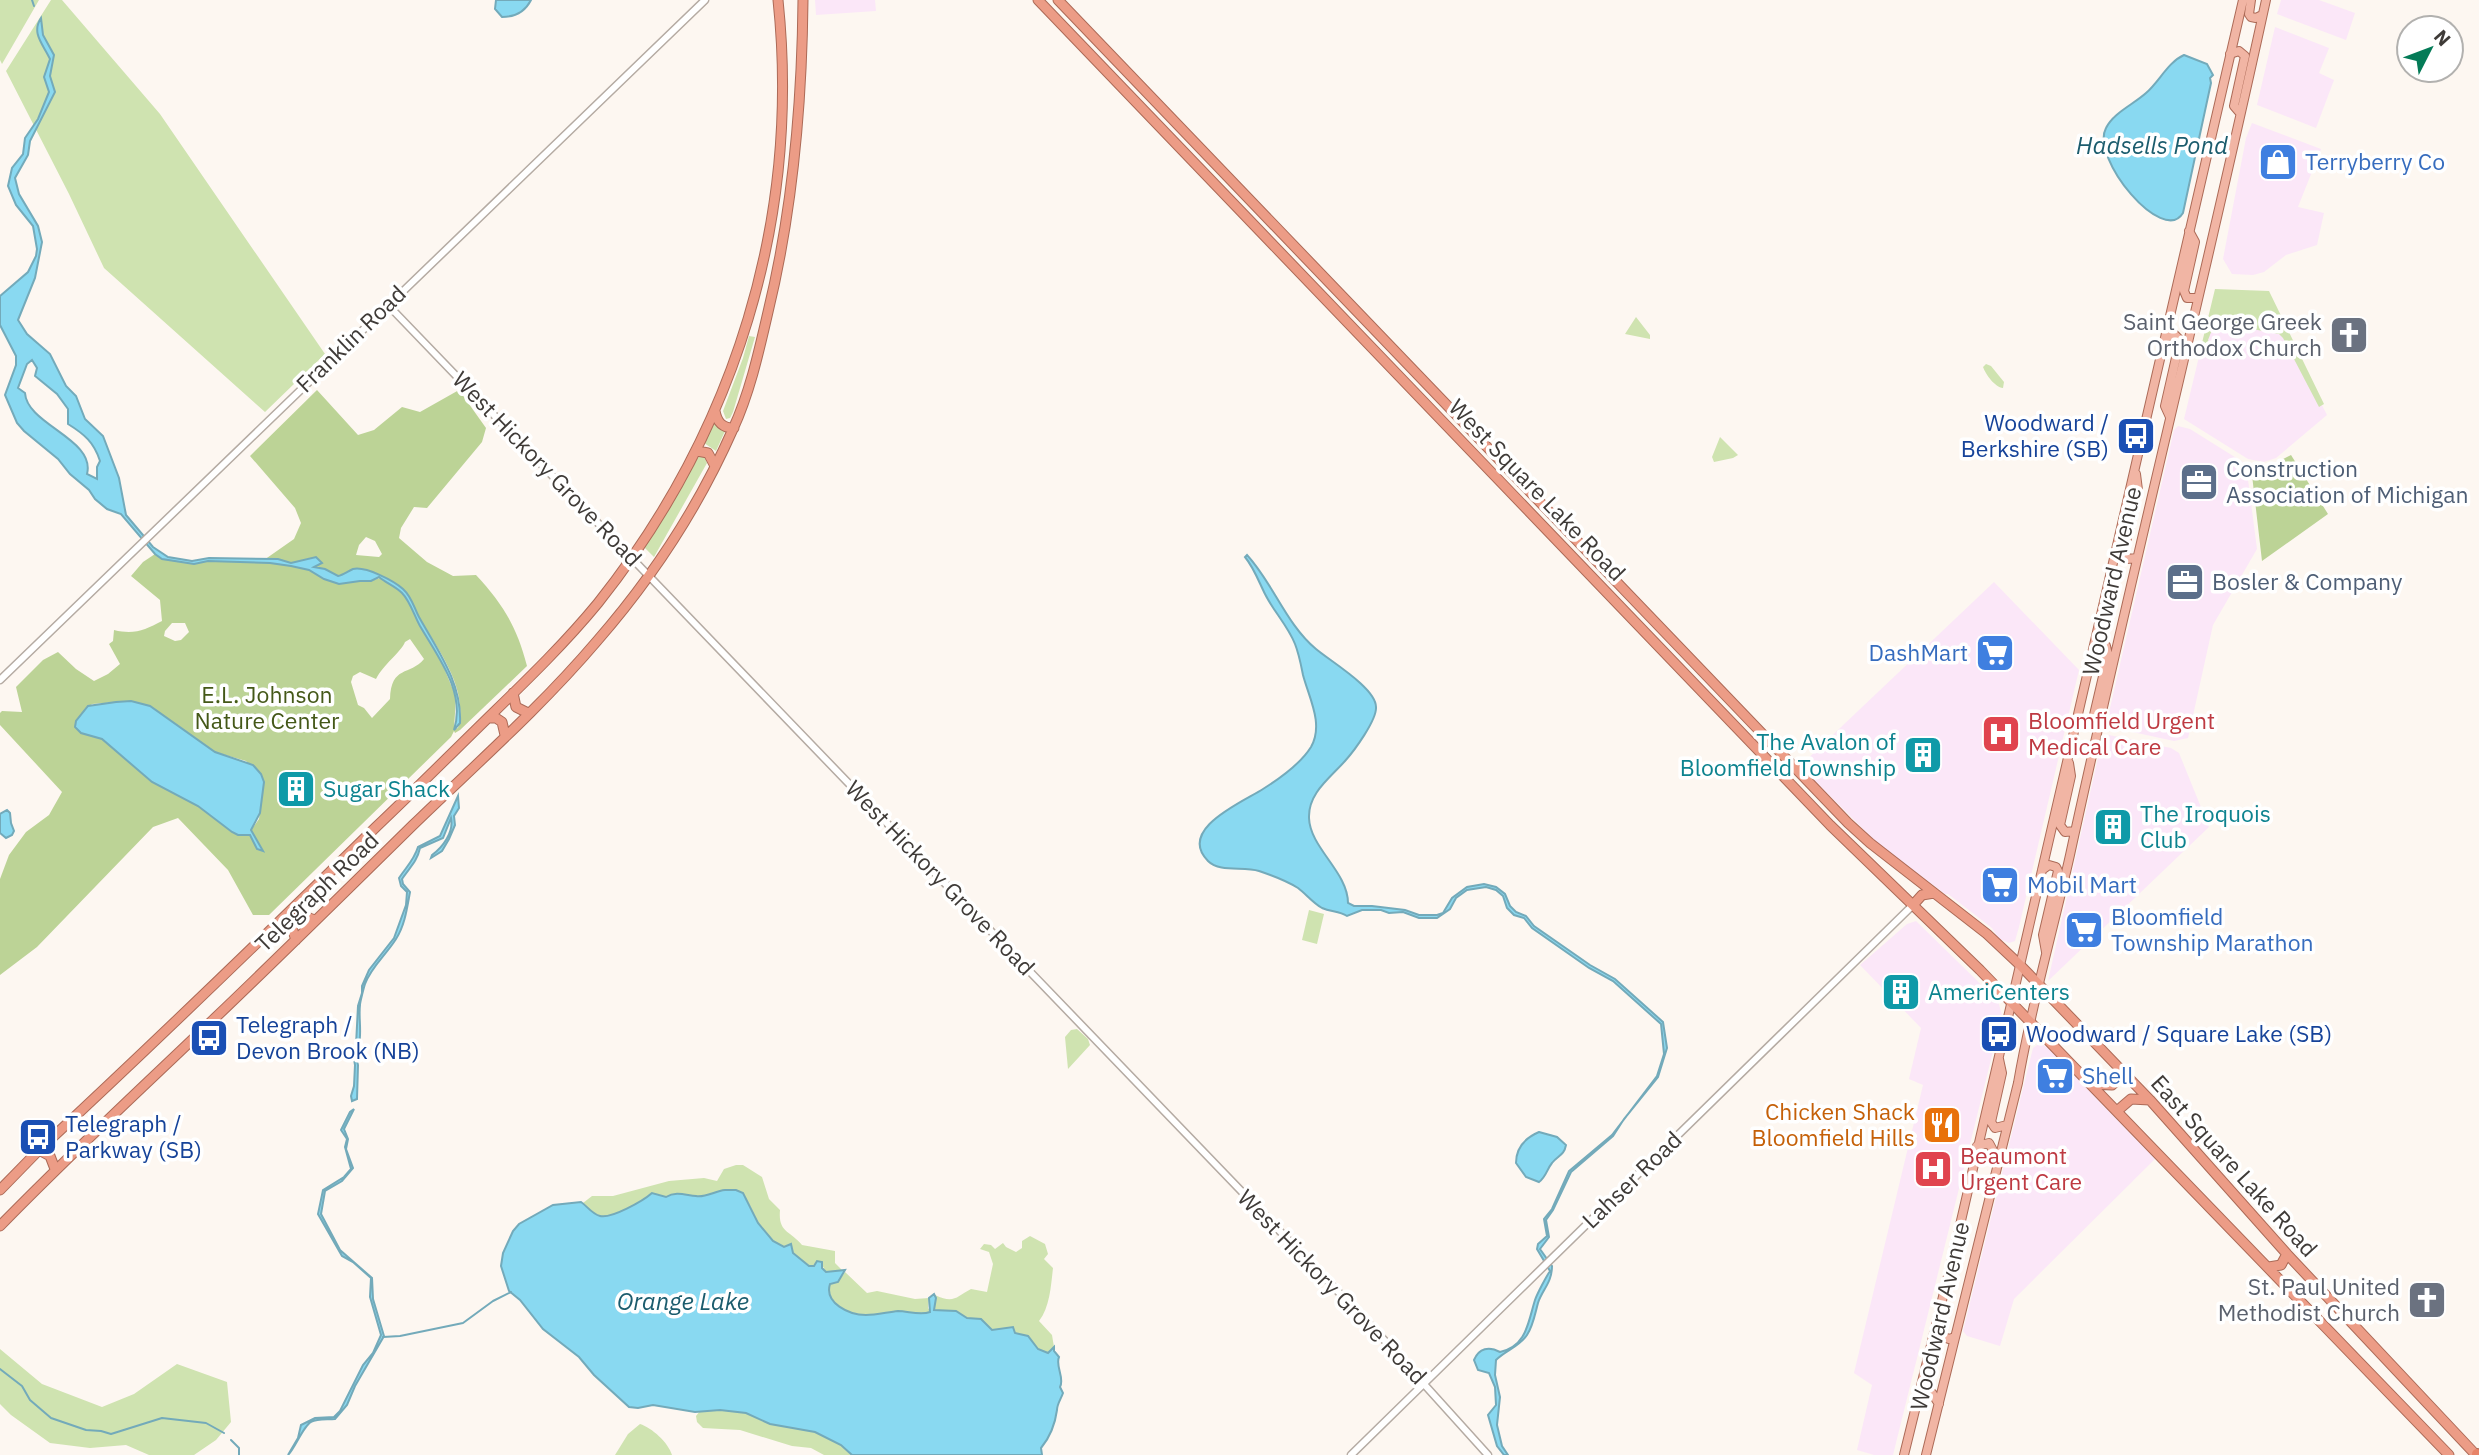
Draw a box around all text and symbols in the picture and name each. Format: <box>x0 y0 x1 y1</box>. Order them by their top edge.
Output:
north arrow <box>2395 14 2465 84</box>
text: N <box>2429 24 2456 51</box>
water label: Hadsells Pond <box>2076 129 2228 161</box>
shop icon: Terryberry Co <box>2257 141 2299 183</box>
place label: Terryberry Co <box>2305 146 2445 176</box>
street label: Franklin Road <box>289 278 412 398</box>
place label: Saint George Greek Orthodox Church <box>2123 306 2322 362</box>
church icon: Saint George Greek Orthodox Church <box>2328 314 2370 356</box>
street label: West Hickory Grove Road <box>447 364 649 572</box>
street label: West Square Lake Road <box>1443 392 1633 587</box>
place label: Woodward / Berkshire (SB) <box>1961 407 2109 463</box>
bus stop icon: Woodward / Berkshire (SB) <box>2115 415 2157 457</box>
place label: Construction Association of Michigan <box>2226 453 2469 509</box>
office icon: Construction Association of Michigan <box>2178 461 2220 503</box>
street label: Woodward Avenue <box>2075 483 2147 678</box>
office icon: Bosler & Company <box>2164 561 2206 603</box>
place label: Bosler & Company <box>2212 566 2403 596</box>
supermarket icon: DashMart <box>1974 632 2016 674</box>
place label: DashMart <box>1868 637 1968 667</box>
park label: E.L. Johnson Nature Center <box>194 679 340 735</box>
place label: Bloomfield Urgent Medical Care <box>2028 705 2215 761</box>
hospital icon: Bloomfield Urgent Medical Care <box>1980 713 2022 755</box>
place label: The Avalon of Bloomfield Township <box>1680 726 1896 782</box>
building icon: The Avalon of Bloomfield Township <box>1902 734 1944 776</box>
building icon: Sugar Shack <box>275 768 317 810</box>
place label: Sugar Shack <box>323 773 450 803</box>
street label: West Hickory Grove Road <box>840 773 1042 981</box>
place label: The Iroquois Club <box>2140 798 2271 854</box>
building icon: The Iroquois Club <box>2092 806 2134 848</box>
street label: Telegraph Road <box>248 825 385 958</box>
supermarket icon: Mobil Mart <box>1979 864 2021 906</box>
place label: Mobil Mart <box>2027 869 2137 899</box>
place label: Bloomfield Township Marathon <box>2111 901 2314 957</box>
supermarket icon: Bloomfield Township Marathon <box>2063 909 2105 951</box>
building icon: AmeriCenters <box>1880 971 1922 1013</box>
place label: AmeriCenters <box>1928 976 2070 1006</box>
place label: Telegraph / Devon Brook (NB) <box>236 1009 420 1065</box>
bus stop icon: Woodward / Square Lake (SB) <box>1978 1013 2020 1055</box>
bus stop icon: Telegraph / Devon Brook (NB) <box>188 1017 230 1059</box>
place label: Woodward / Square Lake (SB) <box>2026 1018 2332 1048</box>
supermarket icon: Shell <box>2034 1055 2076 1097</box>
place label: Shell <box>2082 1060 2133 1090</box>
street label: East Square Lake Road <box>2145 1068 2325 1263</box>
place label: Chicken Shack Bloomfield Hills <box>1752 1096 1915 1152</box>
restaurant icon: Chicken Shack Bloomfield Hills <box>1921 1104 1963 1146</box>
place label: Telegraph / Parkway (SB) <box>65 1108 202 1164</box>
bus stop icon: Telegraph / Parkway (SB) <box>17 1116 59 1158</box>
street label: Lahser Road <box>1575 1124 1688 1234</box>
place label: Beaumont Urgent Care <box>1960 1140 2082 1196</box>
hospital icon: Beaumont Urgent Care <box>1912 1148 1954 1190</box>
street label: West Hickory Grove Road <box>1232 1182 1434 1390</box>
street label: Woodward Avenue <box>1903 1218 1975 1413</box>
place label: St. Paul United Methodist Church <box>2218 1271 2400 1327</box>
church icon: St. Paul United Methodist Church <box>2406 1279 2448 1321</box>
water label: Orange Lake <box>617 1285 749 1317</box>

